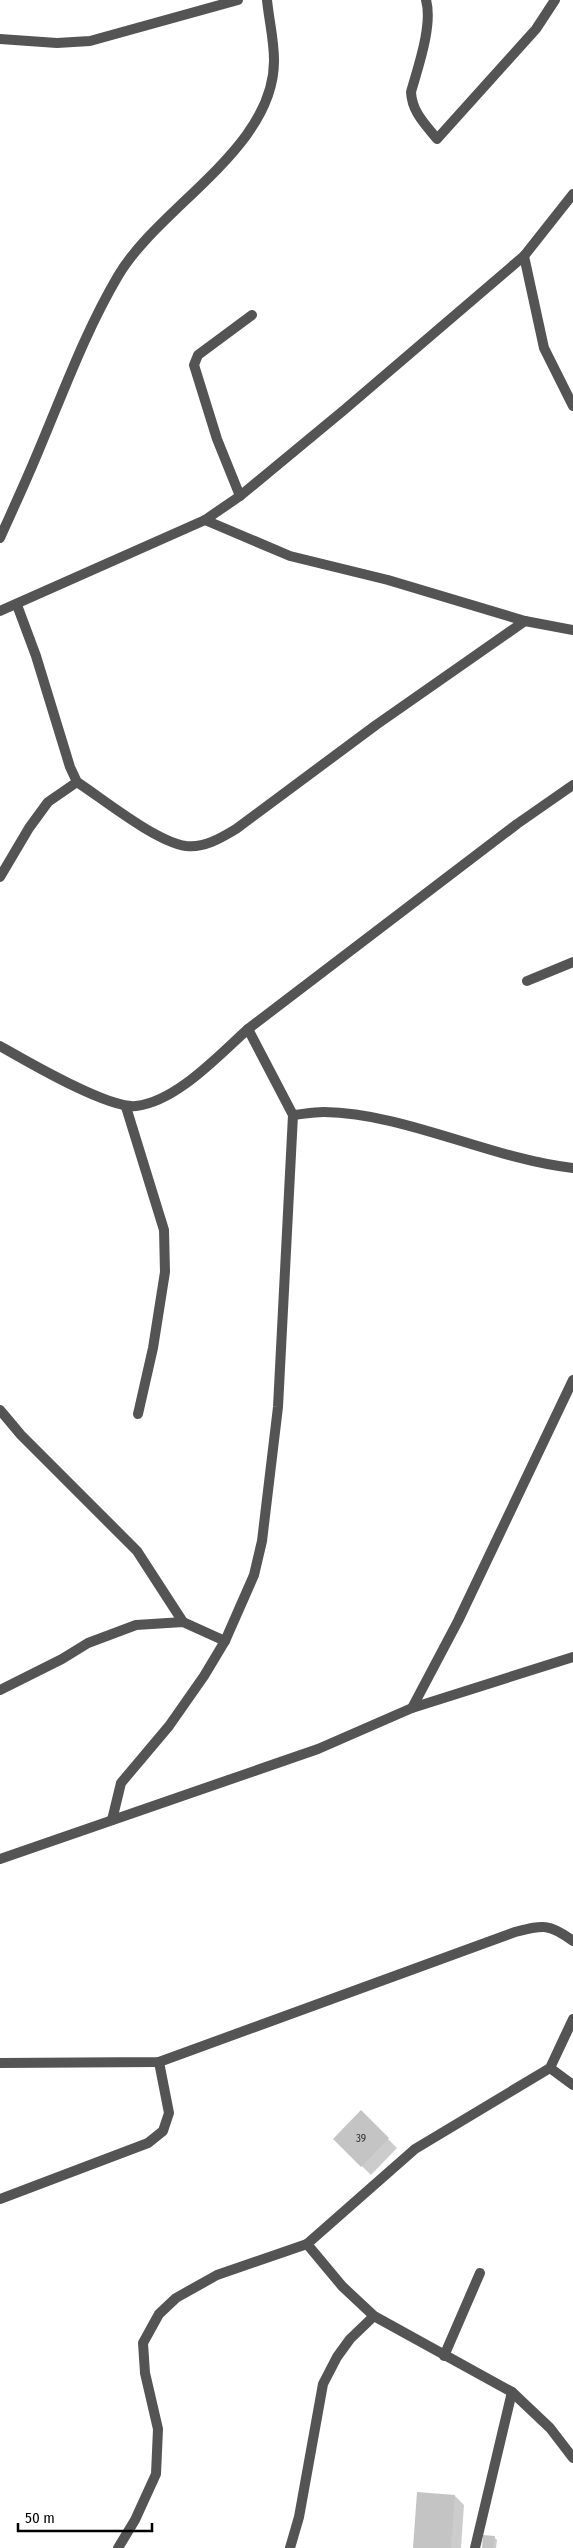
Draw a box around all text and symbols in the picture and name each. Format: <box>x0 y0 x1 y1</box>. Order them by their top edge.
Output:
house number: 39 <box>356 2132 366 2145</box>
scale bar <box>18 2500 151 2532</box>
text: 50 m <box>25 2509 55 2527</box>

